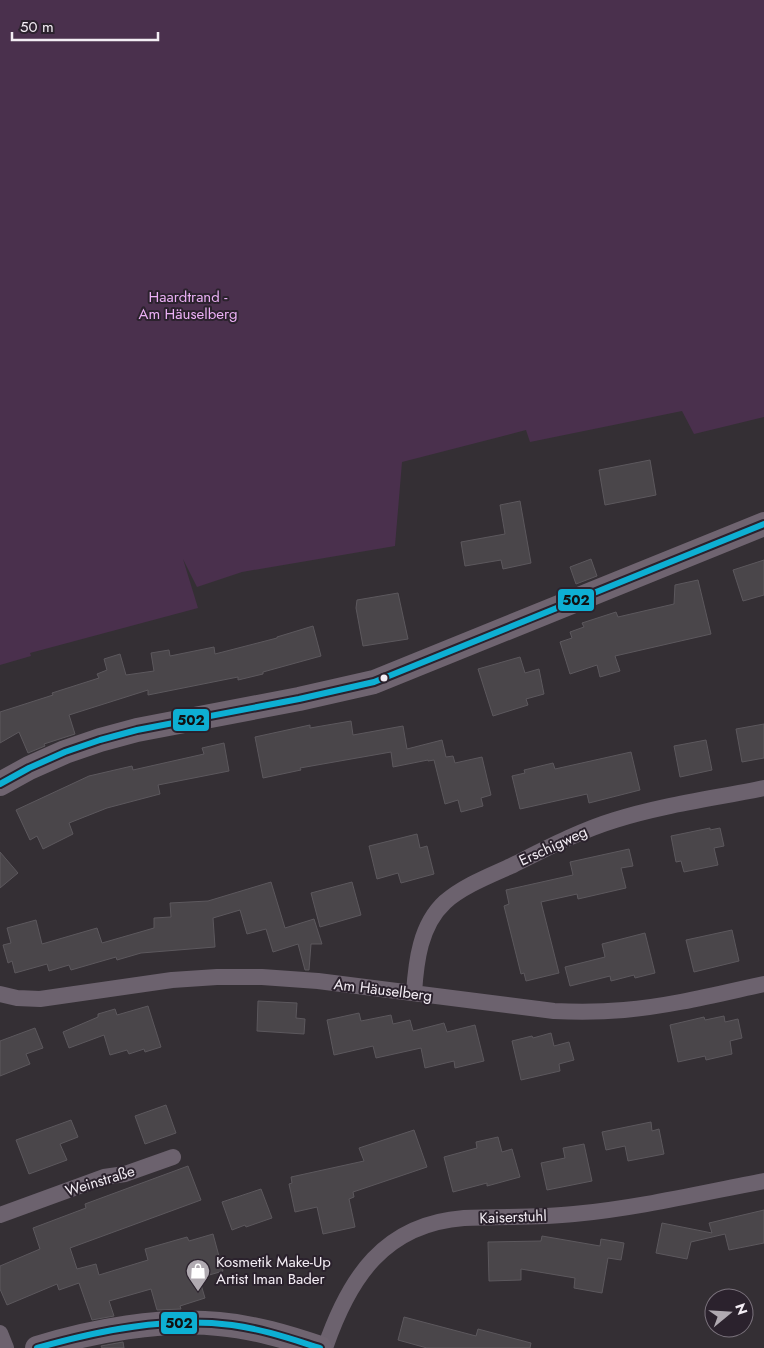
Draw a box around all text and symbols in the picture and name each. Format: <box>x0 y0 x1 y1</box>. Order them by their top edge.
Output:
scale bar <box>12 10 159 42</box>
text: 50 m <box>20 16 54 38</box>
park label: Haardtrand - Am Häuselberg <box>139 286 237 325</box>
line badge: 502 <box>557 588 595 612</box>
text: 502 <box>562 590 590 610</box>
unlabelled marker <box>379 673 389 683</box>
line badge: 502 <box>172 708 210 732</box>
text: 502 <box>177 710 205 730</box>
street label: Erschigweg <box>515 821 591 871</box>
street label: Am Häuselberg <box>333 973 433 1007</box>
street label: Weinstraße <box>63 1160 138 1202</box>
street label: Kaiserstuhl <box>479 1205 547 1229</box>
place label: Kosmetik Make-Up Artist Iman Bader <box>216 1251 331 1290</box>
shop icon: Kosmetik Make-Up Artist Iman Bader <box>185 1258 211 1292</box>
north arrow <box>704 1288 754 1338</box>
text: N <box>730 1301 753 1317</box>
line badge: 502 <box>160 1311 198 1335</box>
text: 502 <box>165 1313 193 1333</box>

